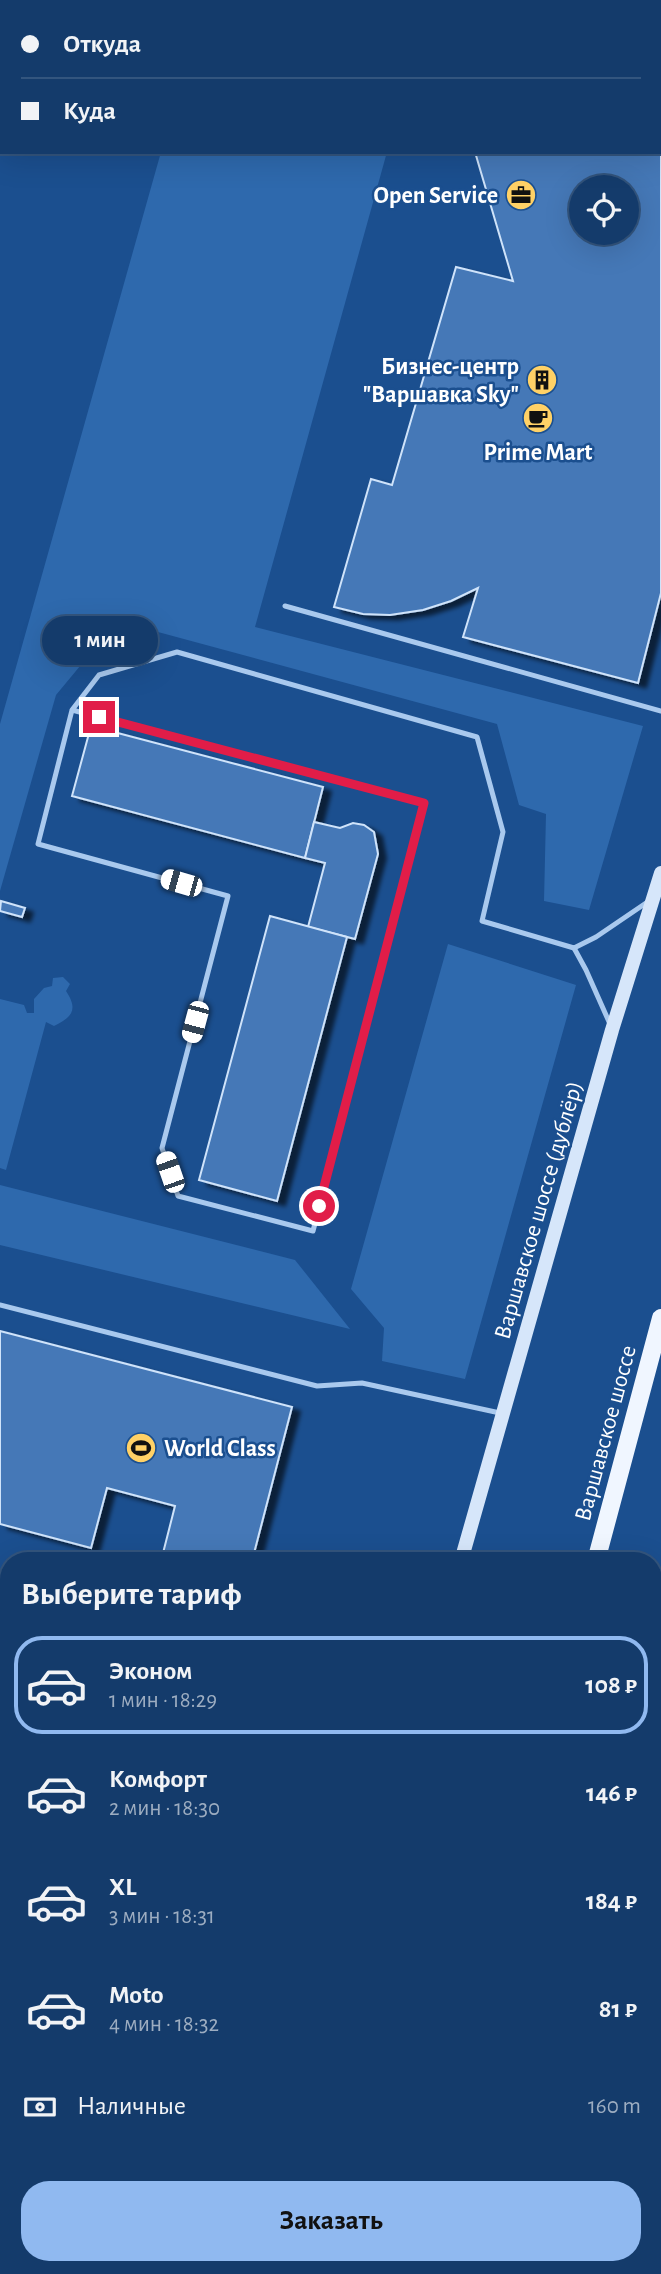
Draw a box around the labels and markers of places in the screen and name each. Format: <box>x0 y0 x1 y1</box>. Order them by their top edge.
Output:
office icon: Open Service <box>504 178 538 212</box>
place label: Open Service <box>374 184 498 208</box>
place label: Бизнес-центр "Варшавка Sky" <box>363 355 519 407</box>
building icon: Бизнес-центр "Варшавка Sky" <box>525 363 559 397</box>
cafe icon: Prime Mart <box>521 401 555 435</box>
place label: Prime Mart <box>484 441 592 465</box>
sports icon: World Class <box>124 1431 158 1465</box>
place label: World Class <box>164 1437 276 1461</box>

